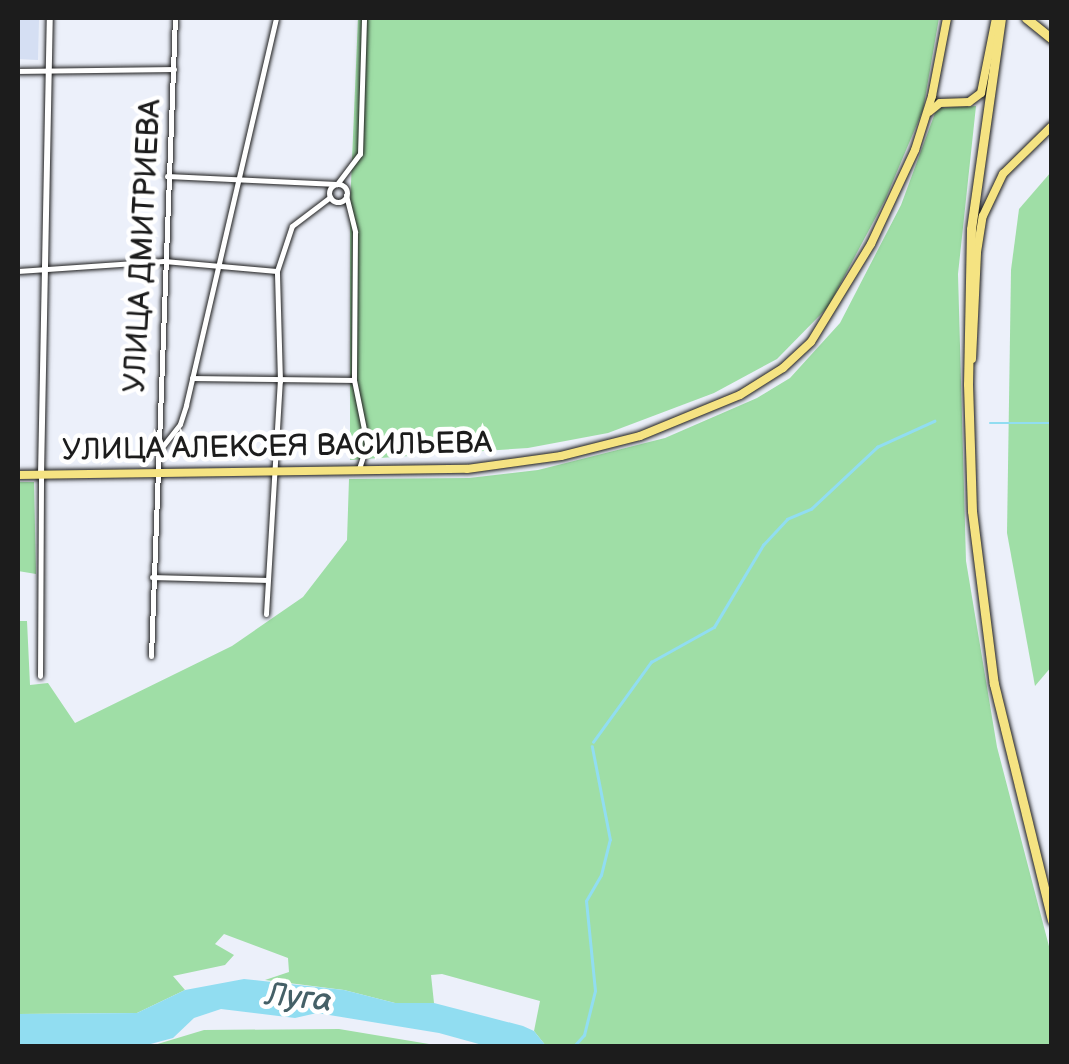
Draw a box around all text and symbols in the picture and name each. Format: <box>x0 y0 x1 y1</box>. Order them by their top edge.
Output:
street label: УЛИЦА ДМИТРИЕВА <box>117 98 169 394</box>
street label: УЛИЦА АЛЕКСЕЯ ВАСИЛЬЕВА <box>62 425 492 469</box>
water label: Луга <box>264 976 334 1022</box>

